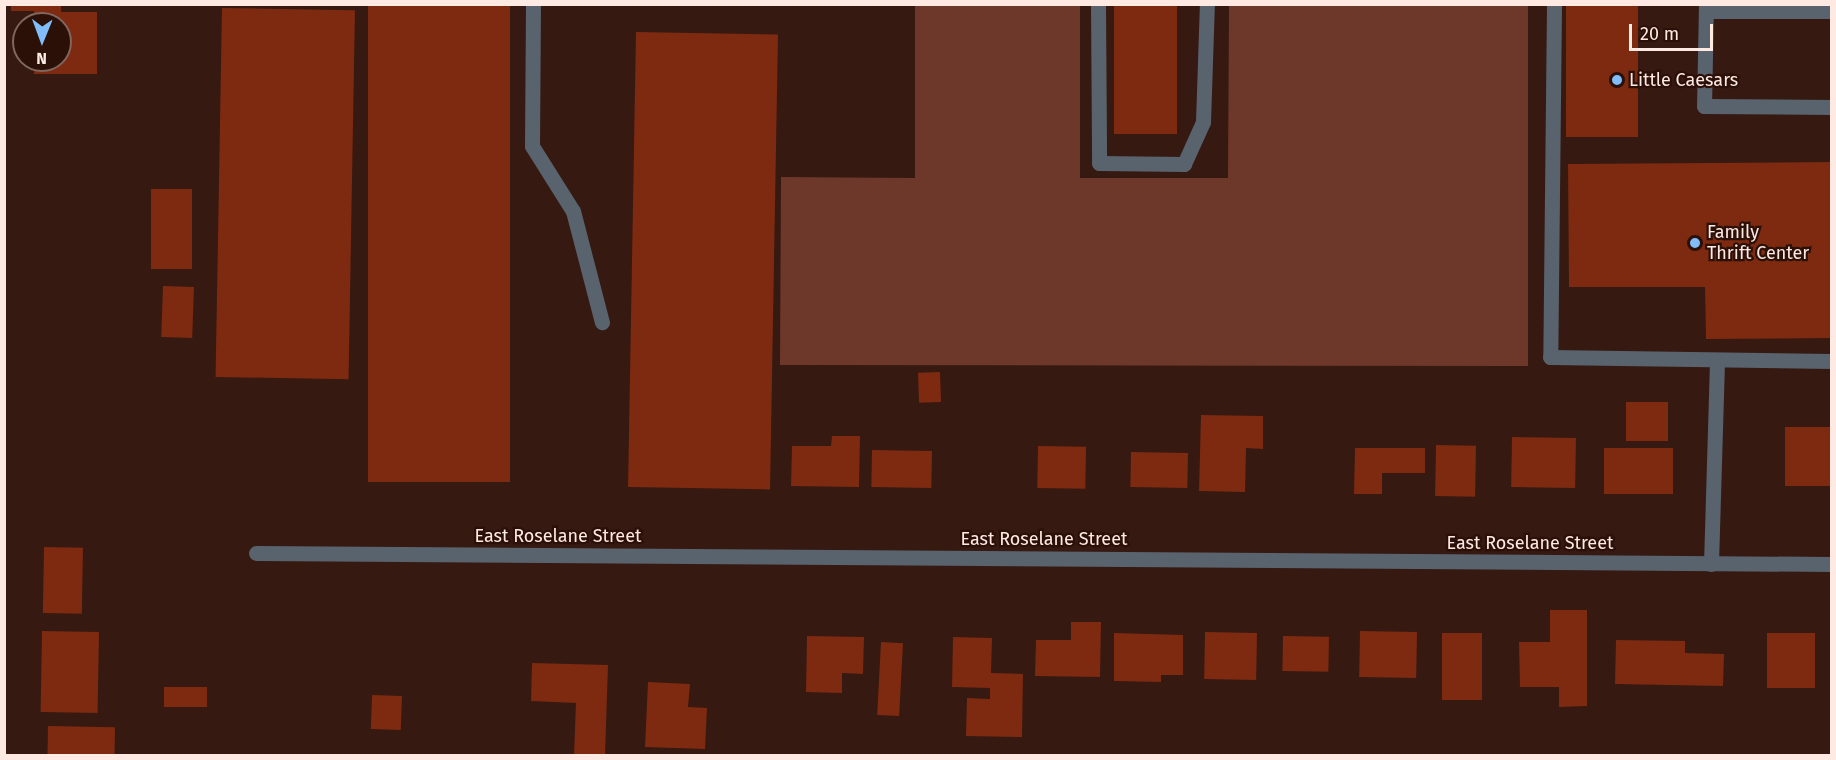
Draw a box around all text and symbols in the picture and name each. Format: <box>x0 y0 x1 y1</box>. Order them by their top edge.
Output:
north arrow <box>12 12 72 72</box>
scale bar <box>1632 12 1716 50</box>
text: 20 m <box>1640 23 1679 45</box>
text: N <box>36 49 47 68</box>
place label: Little Caesars <box>1629 69 1738 91</box>
marker: Little Caesars <box>1610 73 1624 87</box>
place label: Family Thrift Center <box>1707 222 1809 264</box>
marker: Family Thrift Center <box>1688 236 1702 250</box>
street label: East Roselane Street <box>475 525 641 547</box>
street label: East Roselane Street <box>961 528 1127 550</box>
street label: East Roselane Street <box>1447 532 1613 554</box>

